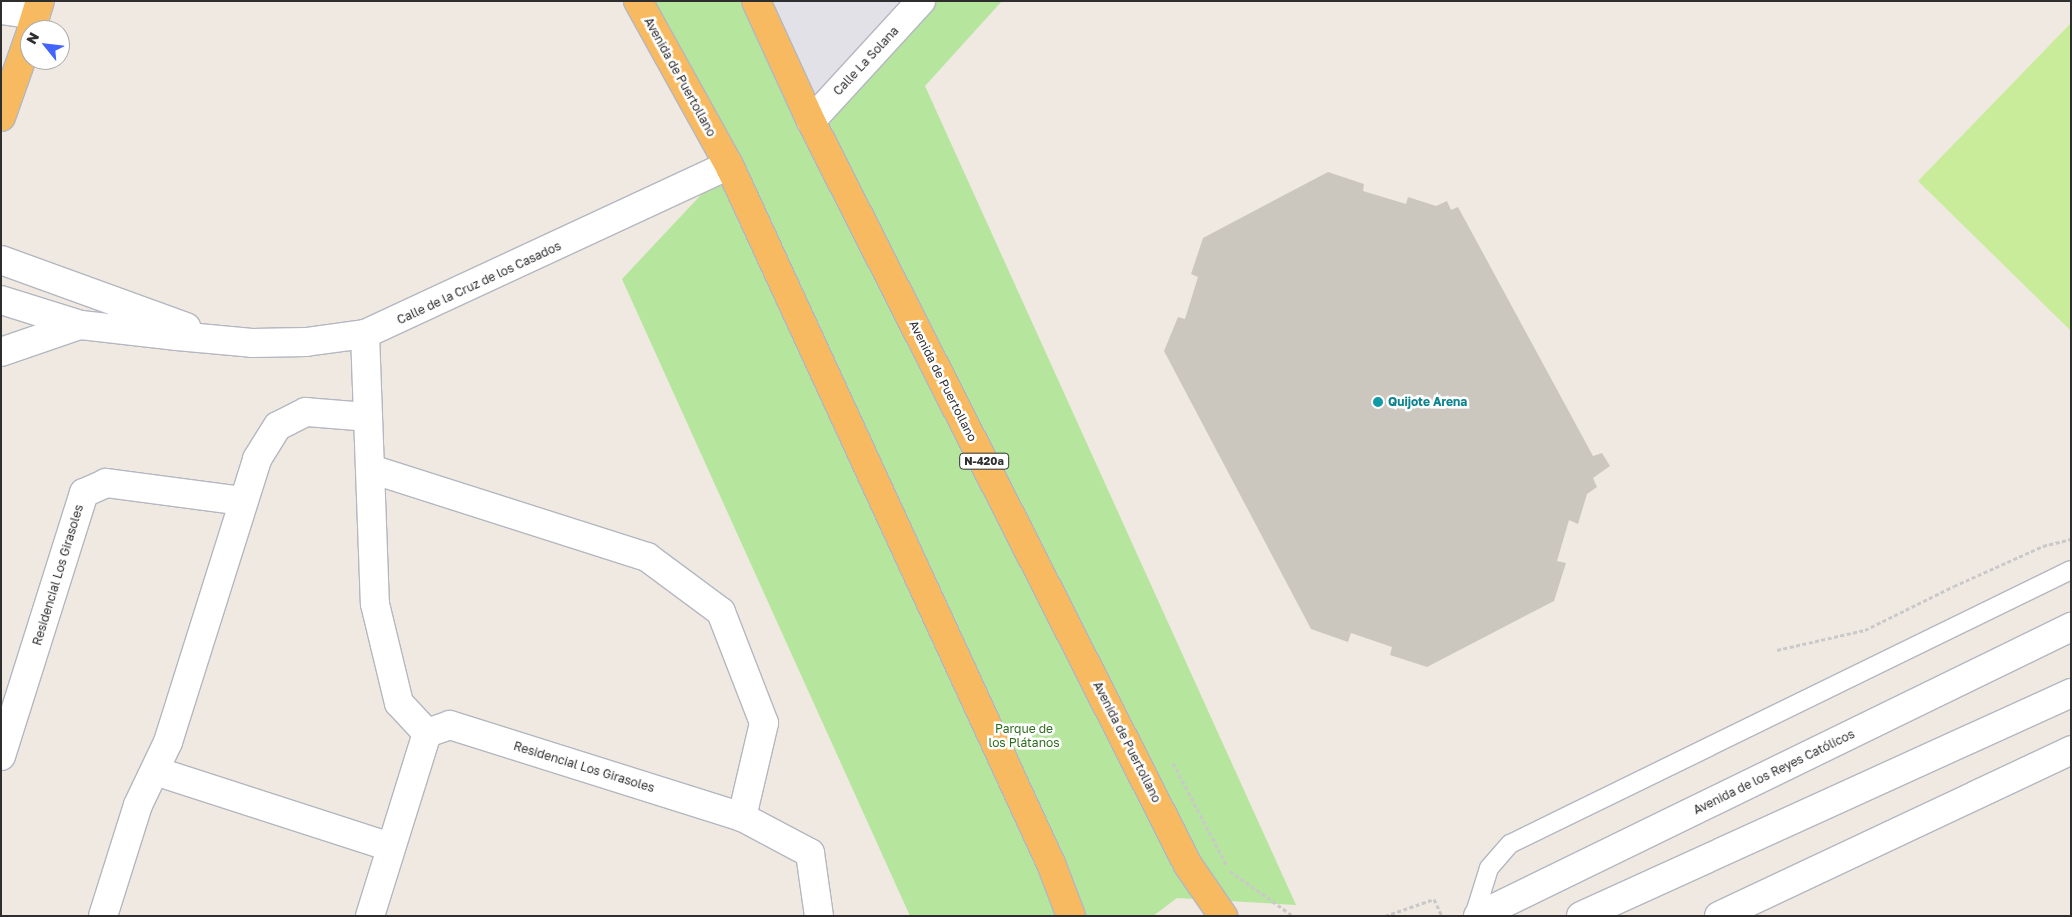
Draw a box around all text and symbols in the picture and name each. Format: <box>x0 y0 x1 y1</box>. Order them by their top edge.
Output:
street label: Avenida de Puertollano <box>641 15 719 139</box>
north arrow <box>20 20 70 70</box>
street label: Calle La Solana <box>830 24 902 98</box>
text: N <box>22 29 42 47</box>
street label: Calle de la Cruz de los Casados <box>395 239 563 327</box>
street label: Avenida de Puertollano <box>906 318 980 444</box>
place label: Quijote Arena <box>1388 395 1467 409</box>
marker: Quijote Arena <box>1372 396 1384 408</box>
road number: N-420a <box>959 452 1009 470</box>
street label: Residencial Los Girasoles <box>30 503 86 647</box>
street label: Avenida de Puertollano <box>1090 679 1164 805</box>
park label: Parque de los Plátanos <box>988 722 1060 750</box>
street label: Avenida de los Reyes Católicos <box>1691 727 1857 817</box>
street label: Residencial Los Girasoles <box>512 739 656 795</box>

